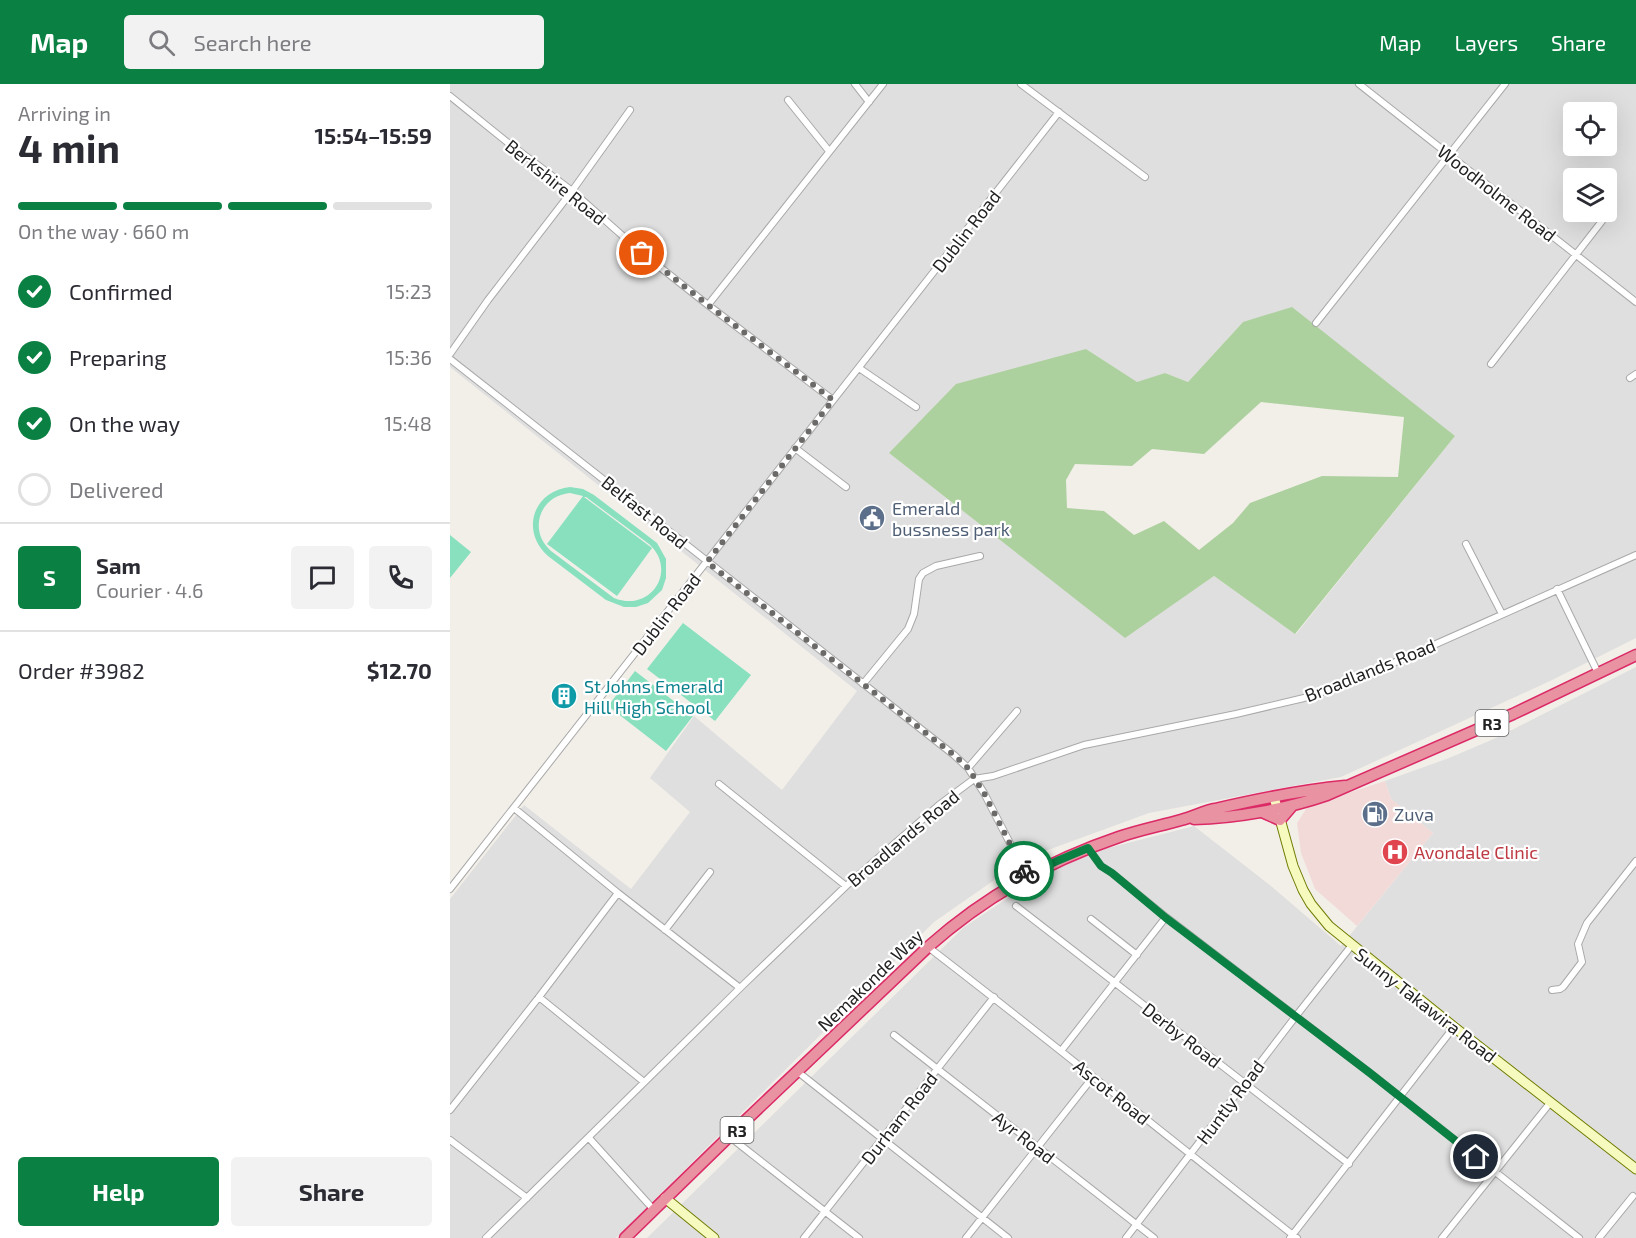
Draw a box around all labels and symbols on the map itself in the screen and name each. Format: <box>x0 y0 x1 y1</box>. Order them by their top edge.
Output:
street label: Berkshire Road <box>501 135 611 229</box>
street label: Woodholme Road <box>1433 140 1561 246</box>
street label: Dublin Road <box>927 186 1005 276</box>
pin <box>616 227 667 278</box>
street label: Belfast Road <box>598 471 692 553</box>
place label: Emerald bussness park <box>892 497 1010 540</box>
public building icon: Emerald bussness park <box>857 503 887 533</box>
street label: Dublin Road <box>627 569 705 659</box>
street label: Broadlands Road <box>1301 634 1439 706</box>
place label: St Johns Emerald Hill High School <box>584 675 723 718</box>
building icon: St Johns Emerald Hill High School <box>549 681 579 711</box>
road number: R3 <box>1476 710 1508 736</box>
street label: Broadlands Road <box>843 785 963 891</box>
fuel station icon: Zuva <box>1360 799 1390 829</box>
place label: Zuva <box>1394 803 1434 825</box>
hospital icon: Avondale Clinic <box>1380 837 1410 867</box>
courier <box>994 841 1054 901</box>
place label: Avondale Clinic <box>1414 841 1538 863</box>
street label: Nemakonde Way <box>813 924 927 1036</box>
street label: Sunny Takawira Road <box>1351 943 1501 1067</box>
street label: Derby Road <box>1138 998 1226 1072</box>
street label: Ascot Road <box>1070 1055 1154 1129</box>
street label: Huntly Road <box>1191 1056 1269 1148</box>
street label: Durham Road <box>856 1067 942 1169</box>
street label: Ayr Road <box>989 1106 1059 1168</box>
road number: R3 <box>720 1117 754 1143</box>
pin <box>1450 1131 1501 1182</box>

